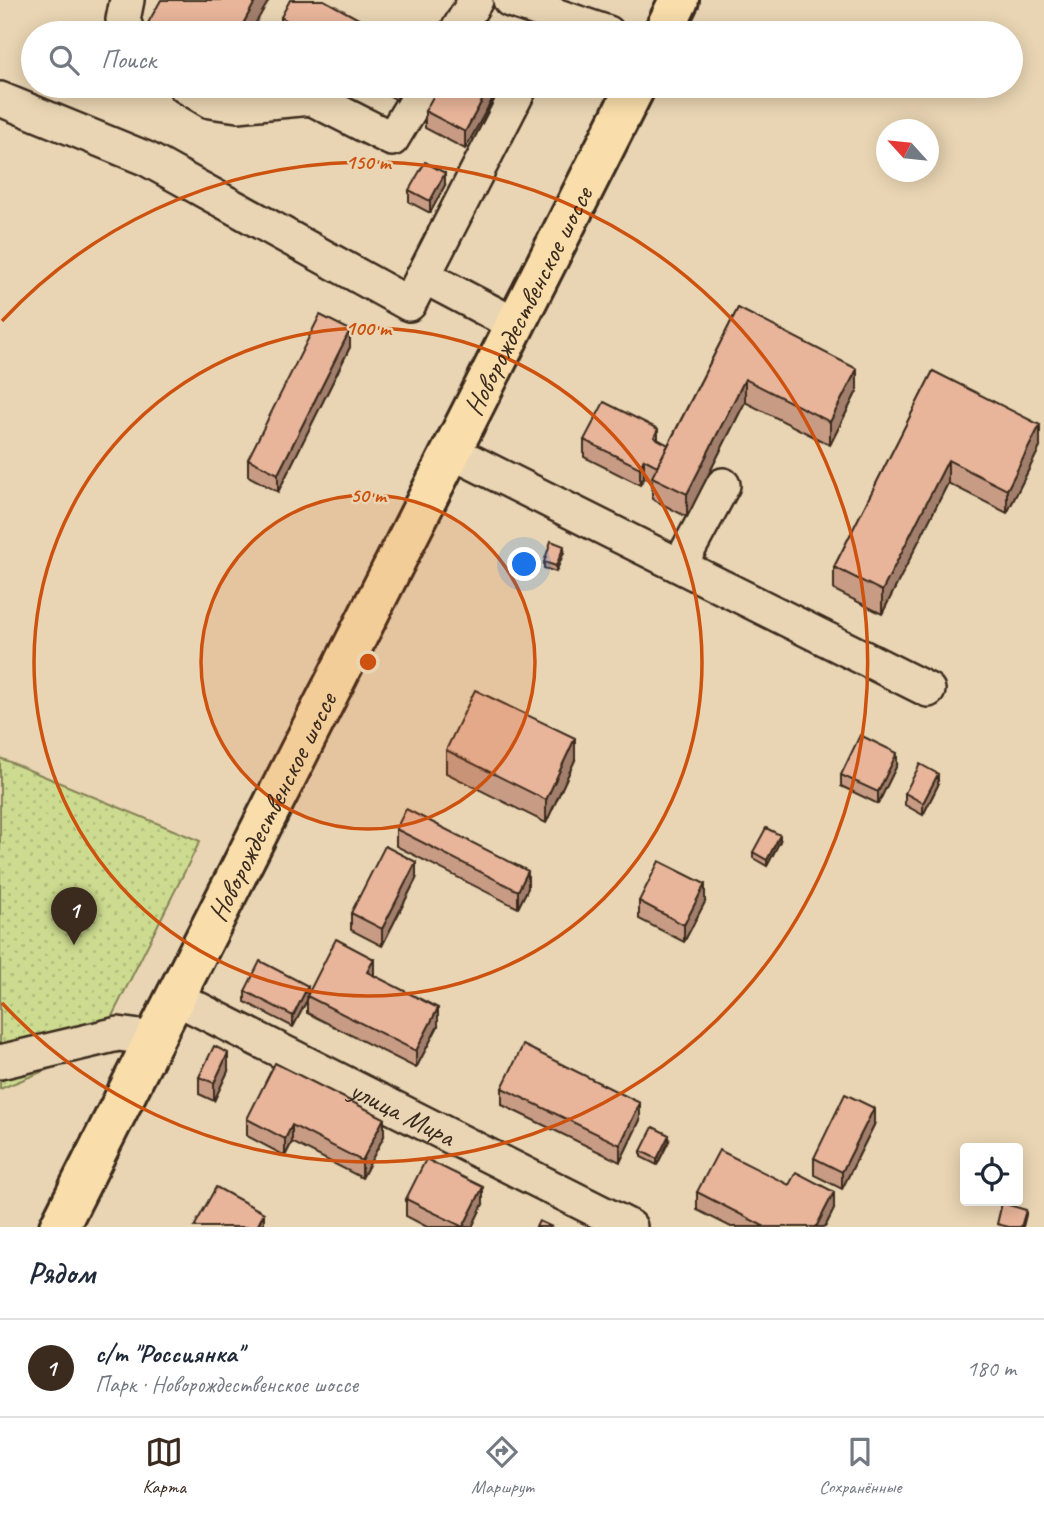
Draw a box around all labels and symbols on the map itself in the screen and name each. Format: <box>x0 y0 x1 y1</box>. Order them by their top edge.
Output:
north arrow <box>876 119 939 182</box>
text: 150 m <box>345 149 393 175</box>
street label: Новорождественское шоссе <box>455 179 601 421</box>
text: 100 m <box>345 315 393 341</box>
text: 50 m <box>350 482 388 508</box>
your location <box>507 547 541 581</box>
centre of rings <box>356 650 380 674</box>
street label: Новорождественское шоссе <box>199 685 345 927</box>
pin: 1 <box>51 887 97 945</box>
street label: улица Мира <box>343 1070 463 1154</box>

